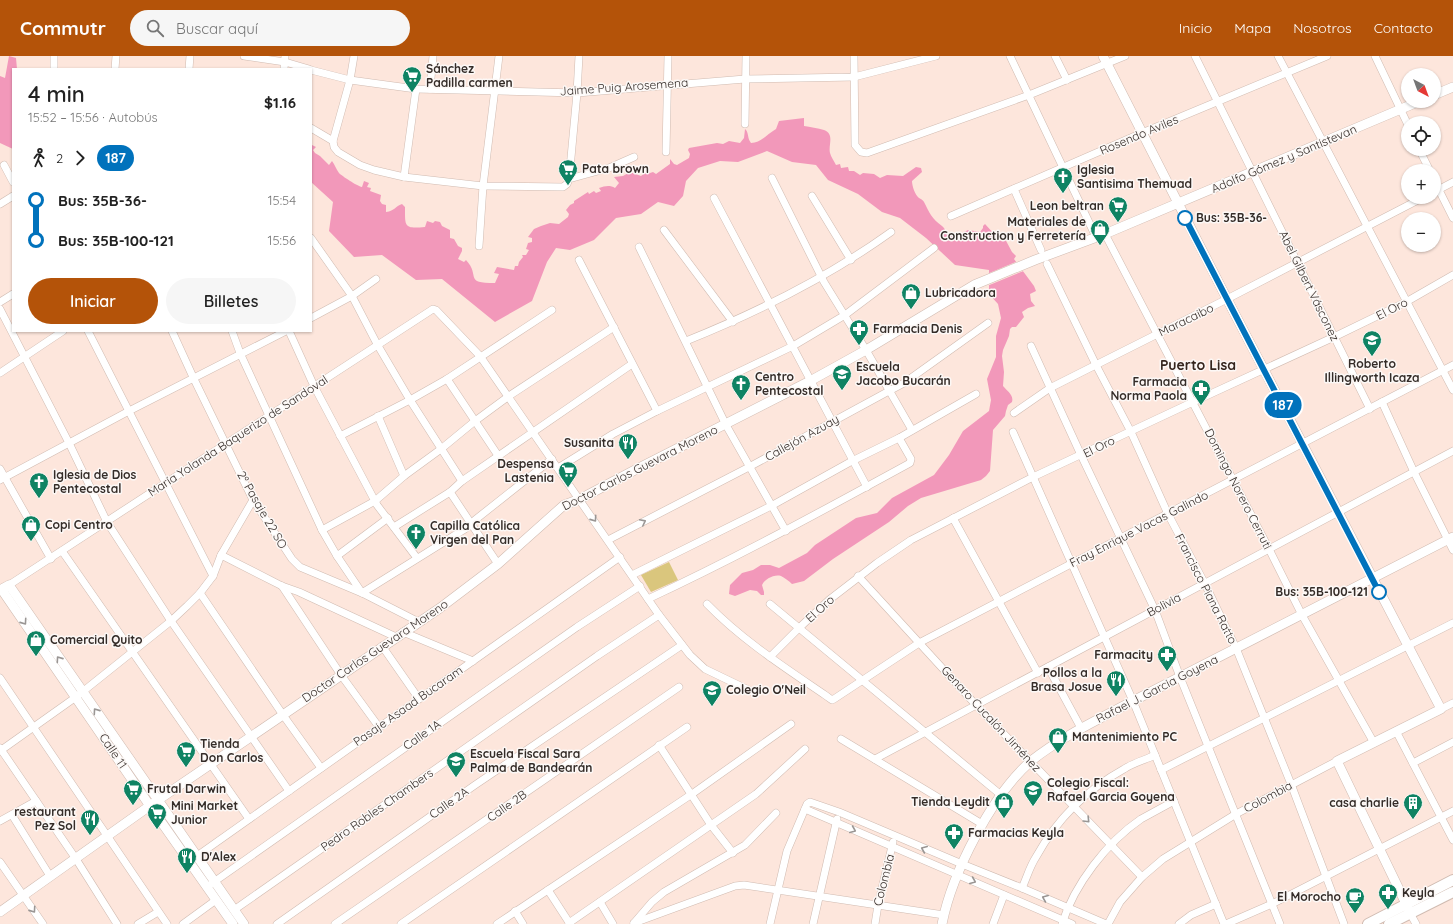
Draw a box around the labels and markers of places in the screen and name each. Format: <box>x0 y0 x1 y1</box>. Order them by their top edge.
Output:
place label: Sánchez Padilla carmen <box>426 61 513 90</box>
supermarket icon: Sánchez Padilla carmen <box>401 65 423 93</box>
supermarket icon: Pata brown <box>557 158 579 186</box>
place label: Pata brown <box>582 161 649 176</box>
place label: Iglesia Santisima Themuad <box>1077 162 1192 191</box>
church icon: Iglesia Santisima Themuad <box>1052 166 1074 194</box>
supermarket icon: Leon beltran <box>1107 195 1129 223</box>
place label: Leon beltran <box>1030 198 1104 213</box>
marker: Bus: 35B-36- <box>1177 210 1193 226</box>
place label: Bus: 35B-36- <box>1196 210 1267 225</box>
place label: Materiales de Construction y Ferretería <box>940 214 1086 243</box>
shop icon: Materiales de Construction y Ferretería <box>1089 218 1111 246</box>
shop icon: Lubricadora <box>900 282 922 310</box>
place label: Lubricadora <box>925 285 996 300</box>
pharmacy icon: Farmacia Denis <box>848 318 870 346</box>
place label: Farmacia Denis <box>873 321 963 336</box>
school or university icon: Roberto Illingworth Icaza <box>1361 329 1383 357</box>
place label: Roberto Illingworth Icaza <box>1324 356 1420 385</box>
place label: Escuela Jacobo Bucarán <box>856 359 951 388</box>
school or university icon: Escuela Jacobo Bucarán <box>831 363 853 391</box>
place label: Centro Pentecostal <box>755 369 823 398</box>
church icon: Centro Pentecostal <box>730 373 752 401</box>
place label: Farmacia Norma Paola <box>1111 374 1187 403</box>
pharmacy icon: Farmacia Norma Paola <box>1190 378 1212 406</box>
restaurant icon: Susanita <box>617 432 639 460</box>
place label: Susanita <box>564 435 614 450</box>
place label: Despensa Lastenia <box>497 456 554 485</box>
supermarket icon: Despensa Lastenia <box>557 460 579 488</box>
place label: Iglesia de Dios Pentecostal <box>53 467 137 496</box>
church icon: Iglesia de Dios Pentecostal <box>28 471 50 499</box>
shop icon: Copi Centro <box>20 514 42 542</box>
place label: Copi Centro <box>45 517 113 532</box>
place label: Capilla Católica Virgen del Pan <box>430 518 520 547</box>
church icon: Capilla Católica Virgen del Pan <box>405 522 427 550</box>
place label: Bus: 35B-100-121 <box>1275 584 1368 599</box>
marker: Bus: 35B-100-121 <box>1371 584 1387 600</box>
shop icon: Comercial Quito <box>25 629 47 657</box>
place label: Comercial Quito <box>50 632 143 647</box>
pharmacy icon: Farmacity <box>1156 644 1178 672</box>
place label: Farmacity <box>1094 647 1153 662</box>
place label: Pollos a la Brasa Josue <box>1031 665 1102 694</box>
restaurant icon: Pollos a la Brasa Josue <box>1105 669 1127 697</box>
school or university icon: Colegio O'Neil <box>701 679 723 707</box>
place label: Colegio O'Neil <box>726 682 806 697</box>
shop icon: Mantenimiento PC <box>1047 726 1069 754</box>
place label: Mantenimiento PC <box>1072 729 1177 744</box>
place label: Tienda Don Carlos <box>200 736 264 765</box>
supermarket icon: Tienda Don Carlos <box>175 740 197 768</box>
place label: Escuela Fiscal Sara Palma de Bandearán <box>470 746 592 775</box>
school or university icon: Escuela Fiscal Sara Palma de Bandearán <box>445 750 467 778</box>
place label: Colegio Fiscal: Rafael Garcia Goyena <box>1047 775 1175 804</box>
supermarket icon: Frutal Darwin <box>122 778 144 806</box>
school or university icon: Colegio Fiscal: Rafael Garcia Goyena <box>1022 779 1044 807</box>
place label: Frutal Darwin <box>147 781 226 796</box>
shop icon: Tienda Leydit <box>993 791 1015 819</box>
building icon: casa charlie <box>1402 792 1424 820</box>
place label: Tienda Leydit <box>911 794 990 809</box>
place label: casa charlie <box>1329 795 1399 810</box>
place label: Mini Market Junior <box>171 798 238 827</box>
supermarket icon: Mini Market Junior <box>146 802 168 830</box>
place label: restaurant Pez Sol <box>14 804 76 833</box>
restaurant icon: restaurant Pez Sol <box>79 808 101 836</box>
pharmacy icon: Farmacias Keyla <box>943 822 965 850</box>
place label: Farmacias Keyla <box>968 825 1064 840</box>
restaurant icon: D'Alex <box>176 846 198 874</box>
place label: D'Alex <box>201 849 236 864</box>
pharmacy icon: Keyla <box>1377 882 1399 910</box>
place label: Keyla <box>1402 885 1434 900</box>
cafe icon: El Morocho <box>1344 886 1366 914</box>
place label: El Morocho <box>1277 889 1342 904</box>

